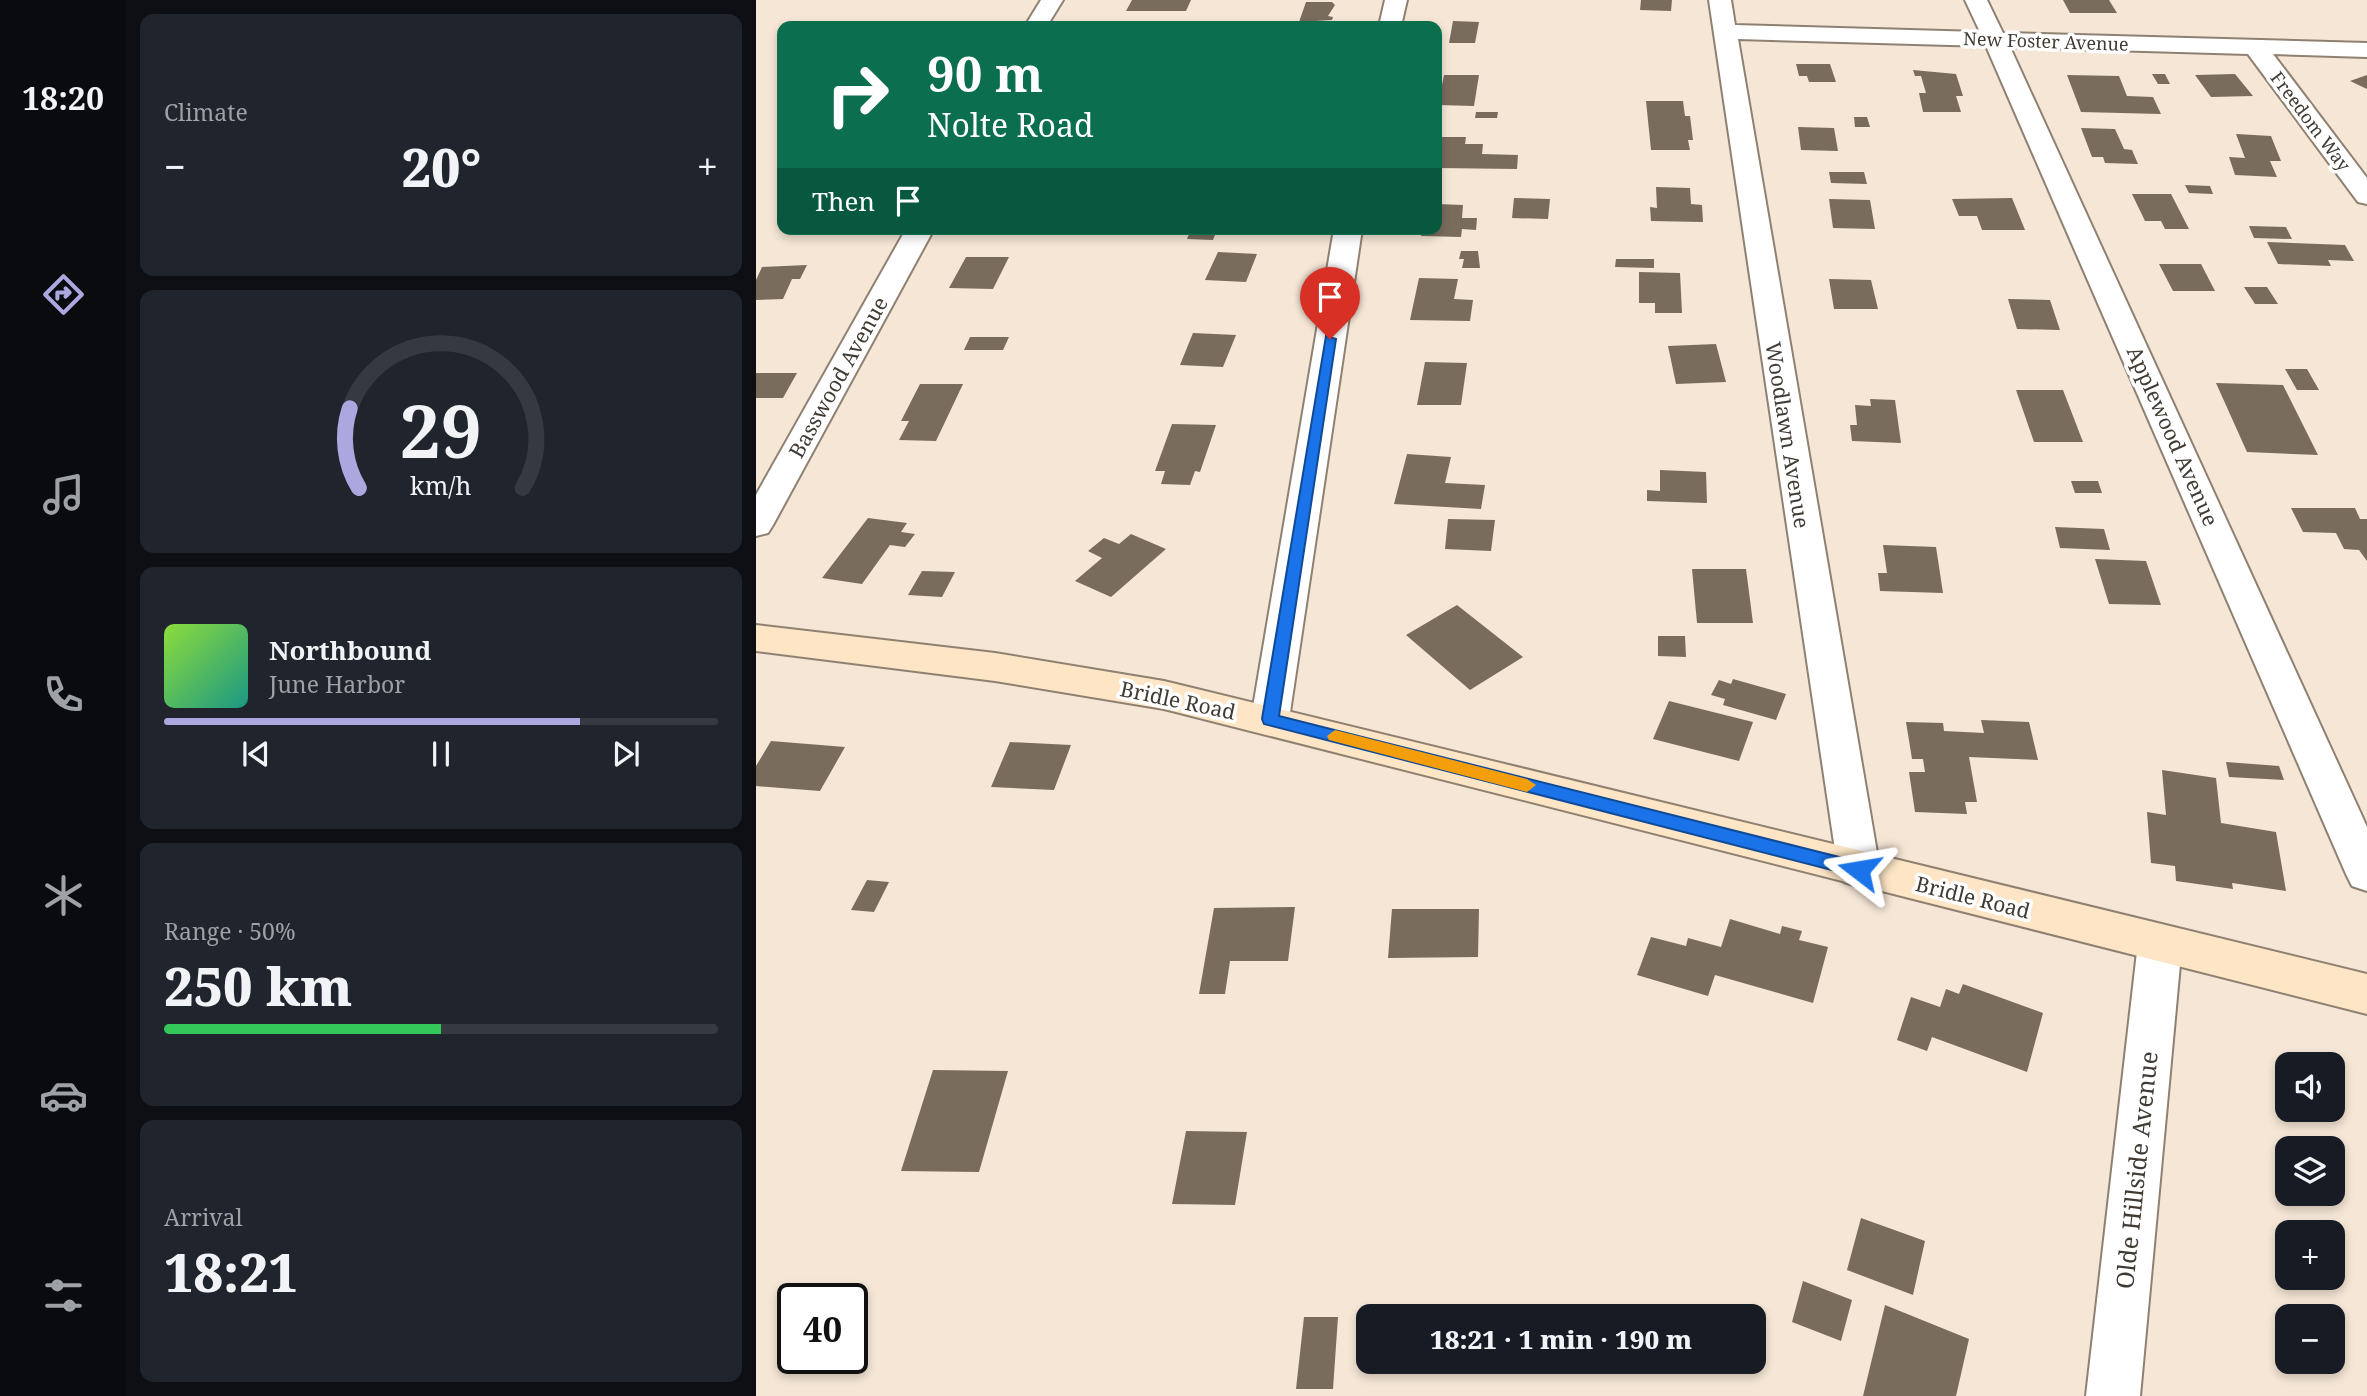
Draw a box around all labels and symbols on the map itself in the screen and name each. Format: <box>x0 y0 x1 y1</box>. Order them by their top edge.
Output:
street label: New Foster Avenue <box>1963 26 2129 56</box>
street label: Freedom Way <box>2266 66 2357 176</box>
pin <box>1300 267 1360 339</box>
street label: Basswood Avenue <box>782 291 894 463</box>
street label: Woodlawn Avenue <box>1759 340 1817 530</box>
street label: Applewood Avenue <box>2121 342 2225 530</box>
street label: Bridle Road <box>1118 674 1238 726</box>
position arrow <box>1822 833 1896 907</box>
street label: Bridle Road <box>1913 869 2033 925</box>
street label: Olde Hillside Avenue <box>2107 1050 2165 1290</box>
speed limit sign: 40 <box>777 1283 868 1374</box>

